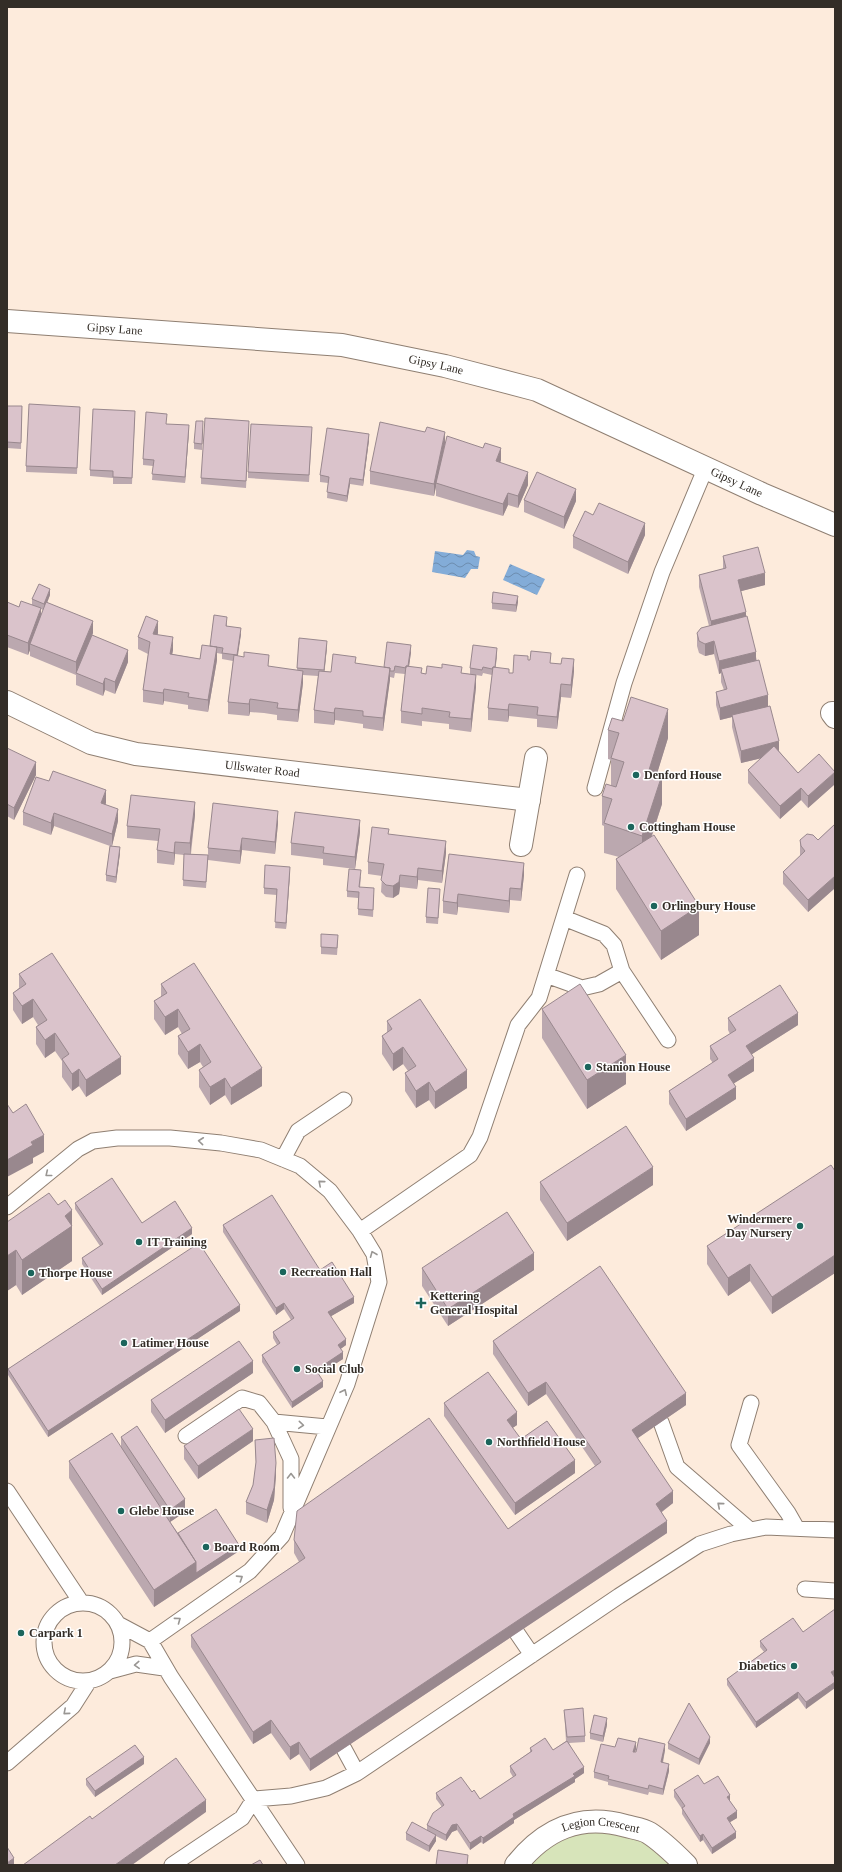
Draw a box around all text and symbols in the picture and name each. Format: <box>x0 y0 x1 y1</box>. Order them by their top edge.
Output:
street label: Gipsy Lane <box>86 320 143 338</box>
street label: Gipsy Lane <box>408 352 465 378</box>
street label: Gipsy Lane <box>708 464 765 500</box>
street label: Ullswater Road <box>224 757 300 780</box>
place label: Denford House <box>644 768 722 782</box>
marker: Denford House <box>631 770 641 780</box>
place label: Cottingham House <box>639 820 736 834</box>
marker: Cottingham House <box>626 822 636 832</box>
place label: Orlingbury House <box>662 899 756 913</box>
marker: Orlingbury House <box>649 901 659 911</box>
place label: Stanion House <box>596 1060 671 1074</box>
marker: Stanion House <box>583 1062 593 1072</box>
one-way arrow <box>198 1136 204 1145</box>
one-way arrow <box>45 1169 52 1176</box>
one-way arrow <box>318 1181 326 1188</box>
place label: Windermere Day Nursery <box>726 1212 793 1240</box>
marker: Windermere Day Nursery <box>795 1221 805 1231</box>
place label: IT Training <box>147 1235 207 1249</box>
marker: IT Training <box>134 1237 144 1247</box>
one-way arrow <box>369 1251 377 1258</box>
place label: Recreation Hall <box>291 1265 372 1279</box>
place label: Thorpe House <box>39 1266 113 1280</box>
marker: Recreation Hall <box>278 1267 288 1277</box>
marker: Thorpe House <box>26 1268 36 1278</box>
place label: Kettering General Hospital <box>430 1289 518 1317</box>
marker: Kettering General Hospital <box>415 1297 427 1309</box>
place label: Latimer House <box>132 1336 209 1350</box>
marker: Latimer House <box>119 1338 129 1348</box>
place label: Social Club <box>305 1362 364 1376</box>
marker: Social Club <box>292 1364 302 1374</box>
one-way arrow <box>339 1388 347 1396</box>
one-way arrow <box>298 1420 304 1429</box>
place label: Northfield House <box>497 1435 586 1449</box>
marker: Northfield House <box>484 1437 494 1447</box>
one-way arrow <box>287 1473 295 1479</box>
one-way arrow <box>717 1502 725 1509</box>
place label: Glebe House <box>129 1504 195 1518</box>
marker: Glebe House <box>116 1506 126 1516</box>
place label: Board Room <box>214 1540 280 1554</box>
marker: Board Room <box>201 1542 211 1552</box>
one-way arrow <box>236 1575 243 1583</box>
one-way arrow <box>174 1618 181 1625</box>
place label: Carpark 1 <box>29 1626 83 1640</box>
marker: Carpark 1 <box>16 1628 26 1638</box>
place label: Diabetics <box>739 1659 786 1673</box>
one-way arrow <box>134 1661 140 1670</box>
marker: Diabetics <box>789 1661 799 1671</box>
one-way arrow <box>64 1707 71 1714</box>
street label: Legion Crescent <box>560 1814 642 1836</box>

